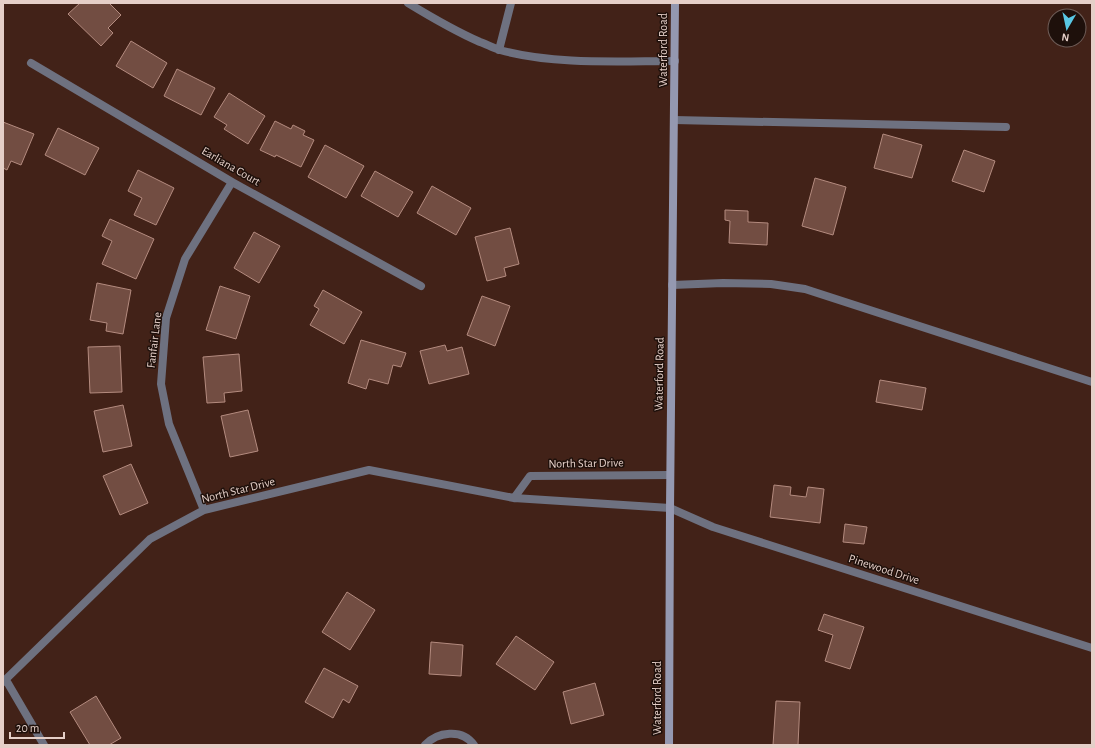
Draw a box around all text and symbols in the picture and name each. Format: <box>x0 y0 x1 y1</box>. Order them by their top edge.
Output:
north arrow <box>1047 8 1087 48</box>
street label: Waterford Road <box>657 13 669 87</box>
text: N <box>1061 31 1070 43</box>
street label: Earliana Court <box>200 144 262 188</box>
street label: Fanfair Lane <box>145 311 163 369</box>
street label: Waterford Road <box>652 337 666 411</box>
street label: North Star Drive <box>548 456 624 470</box>
street label: North Star Drive <box>200 475 276 505</box>
street label: Pinewood Drive <box>847 552 921 586</box>
street label: Waterford Road <box>651 661 663 735</box>
scale bar <box>10 714 64 740</box>
text: 20 m <box>16 722 39 734</box>

